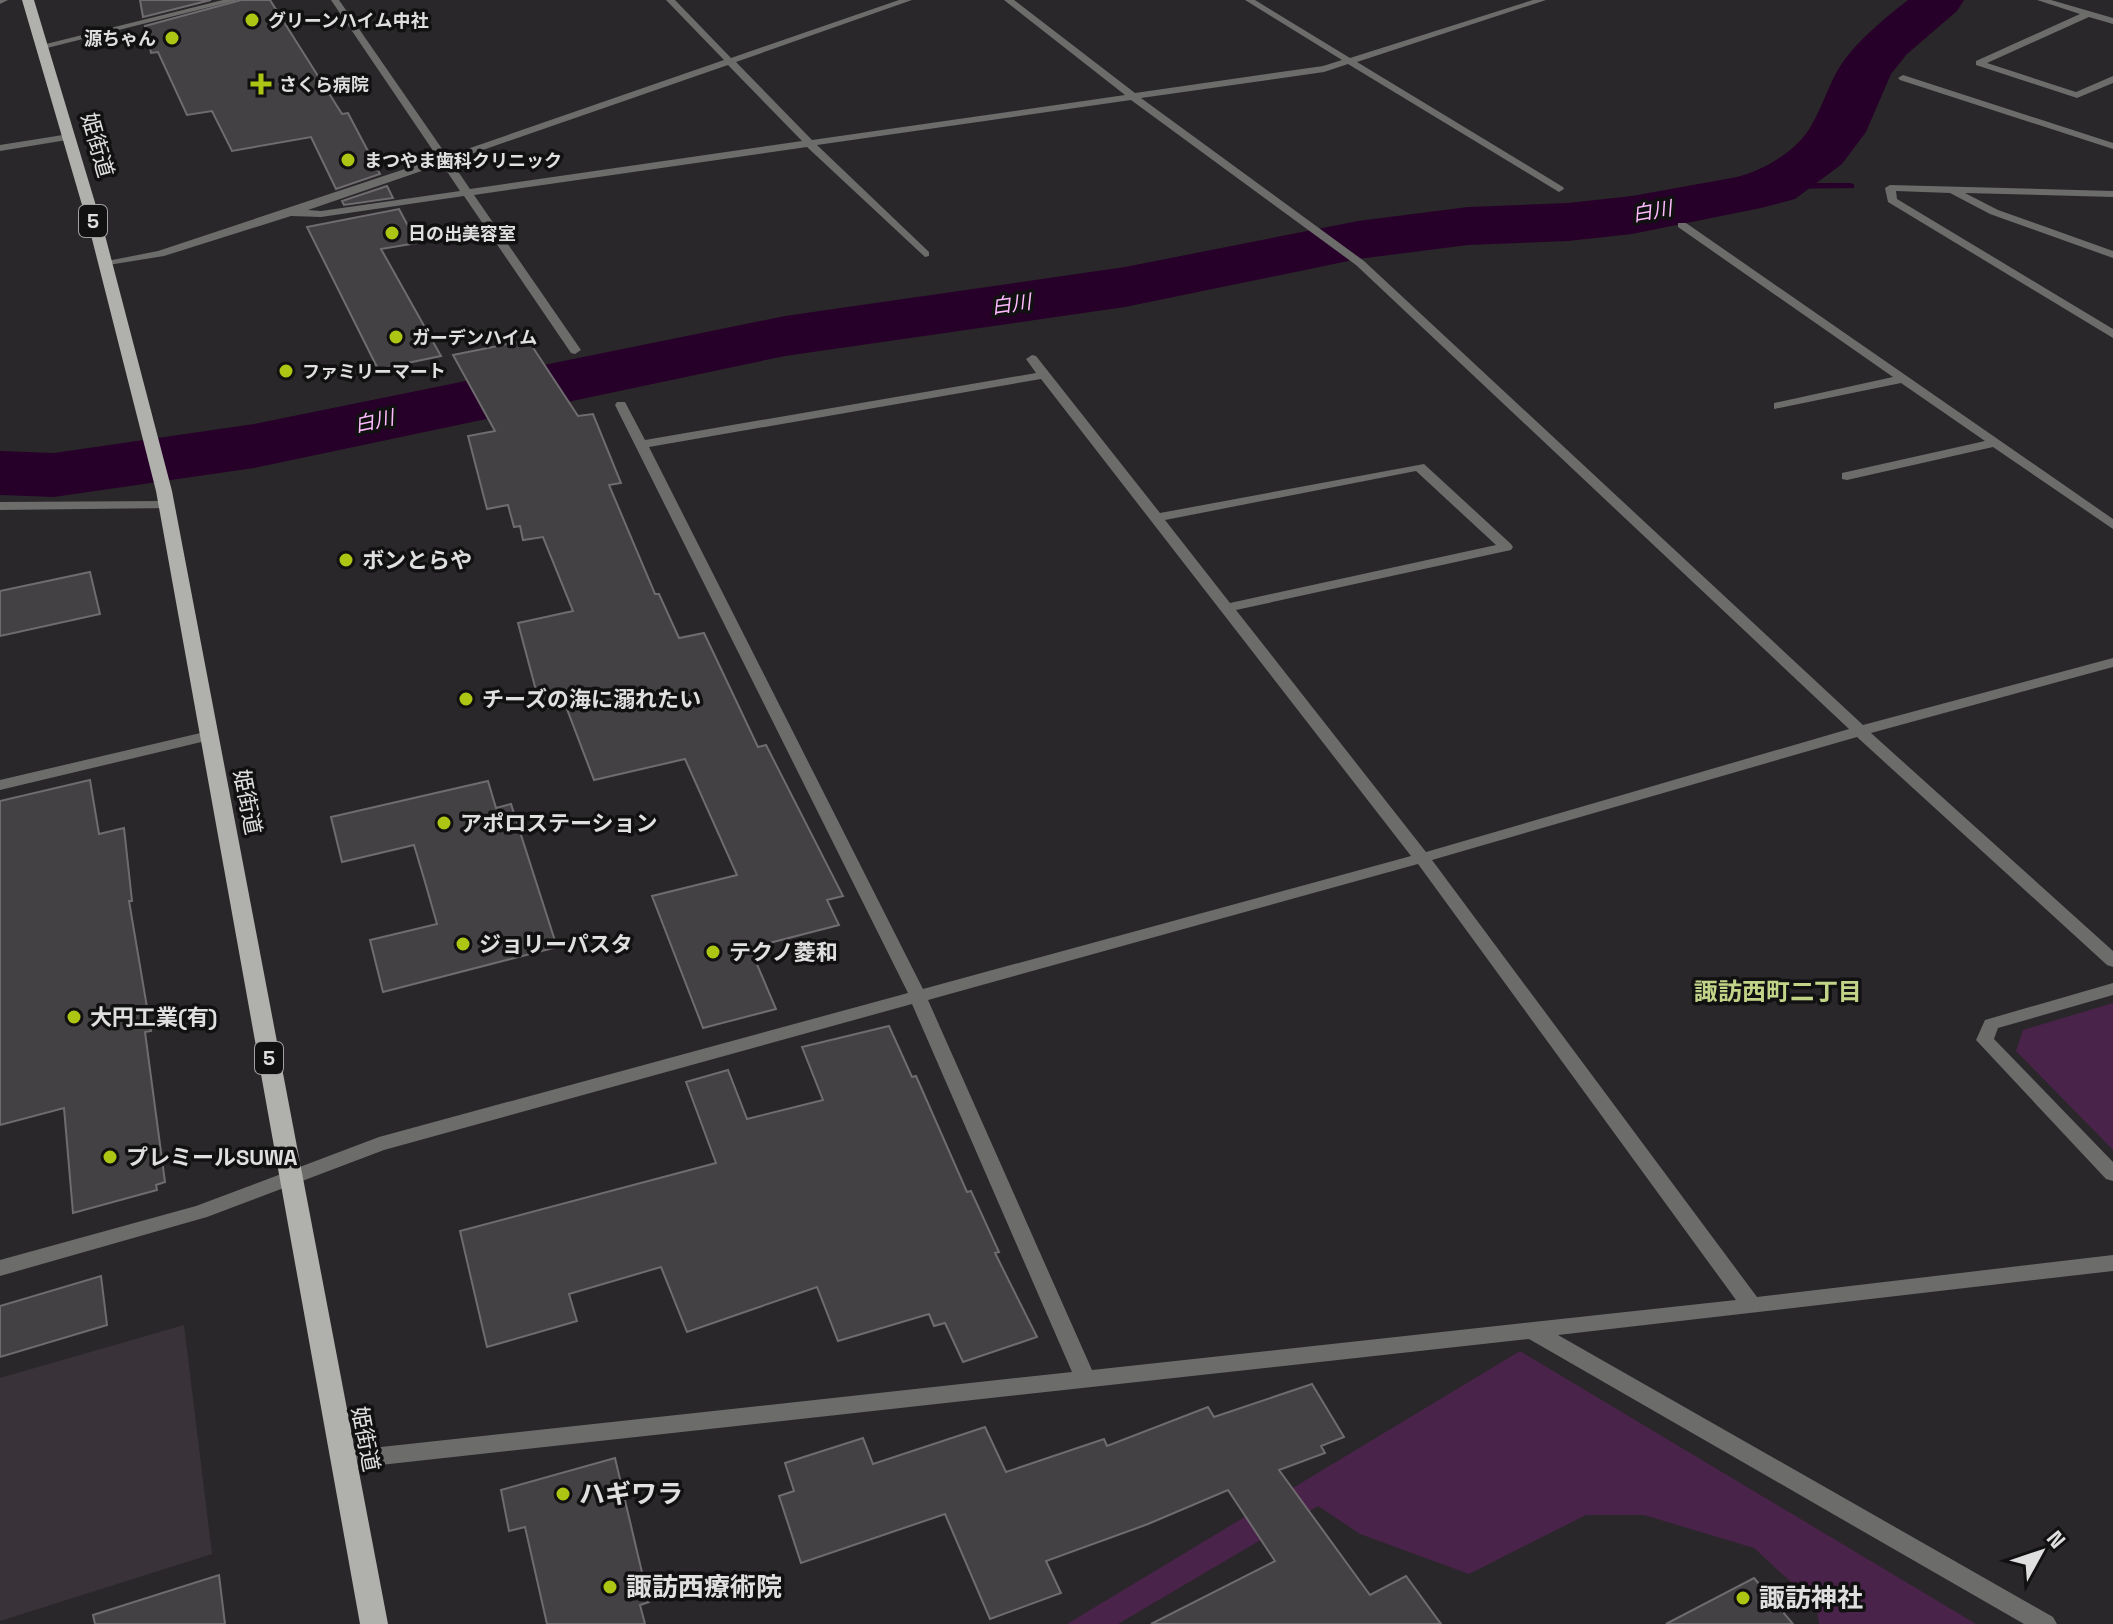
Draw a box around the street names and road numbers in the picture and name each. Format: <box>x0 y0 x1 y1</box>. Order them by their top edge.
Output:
street label: 姫街道 <box>75 109 121 181</box>
road number: 5 <box>79 205 107 237</box>
street label: 姫街道 <box>228 767 268 837</box>
road number: 5 <box>255 1042 283 1074</box>
street label: 姫街道 <box>346 1404 386 1474</box>

